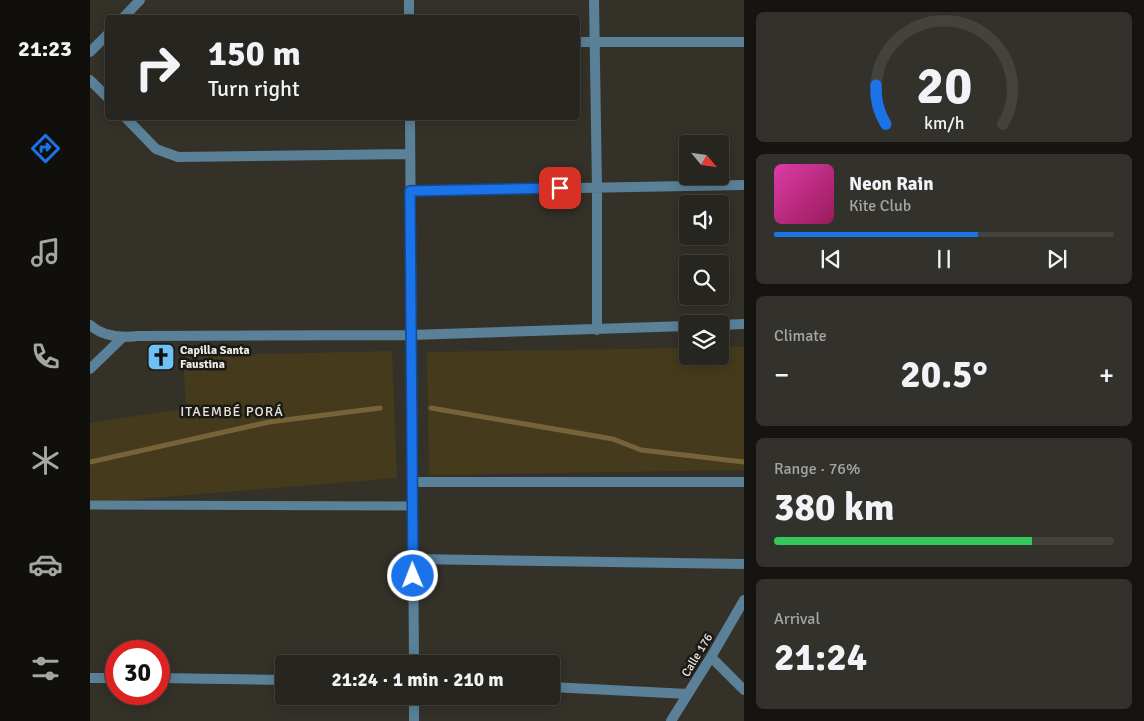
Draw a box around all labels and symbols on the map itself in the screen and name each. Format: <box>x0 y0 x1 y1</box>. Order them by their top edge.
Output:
north arrow <box>679 135 729 185</box>
pin <box>539 167 581 209</box>
church icon: Capilla Santa Faustina <box>146 342 176 372</box>
place label: Capilla Santa Faustina <box>180 343 250 372</box>
district label: ITAEMBÉ PORÁ <box>180 403 284 420</box>
position arrow <box>386 549 438 601</box>
street label: Calle 176 <box>679 631 716 680</box>
speed limit sign: 30 <box>105 640 170 705</box>

